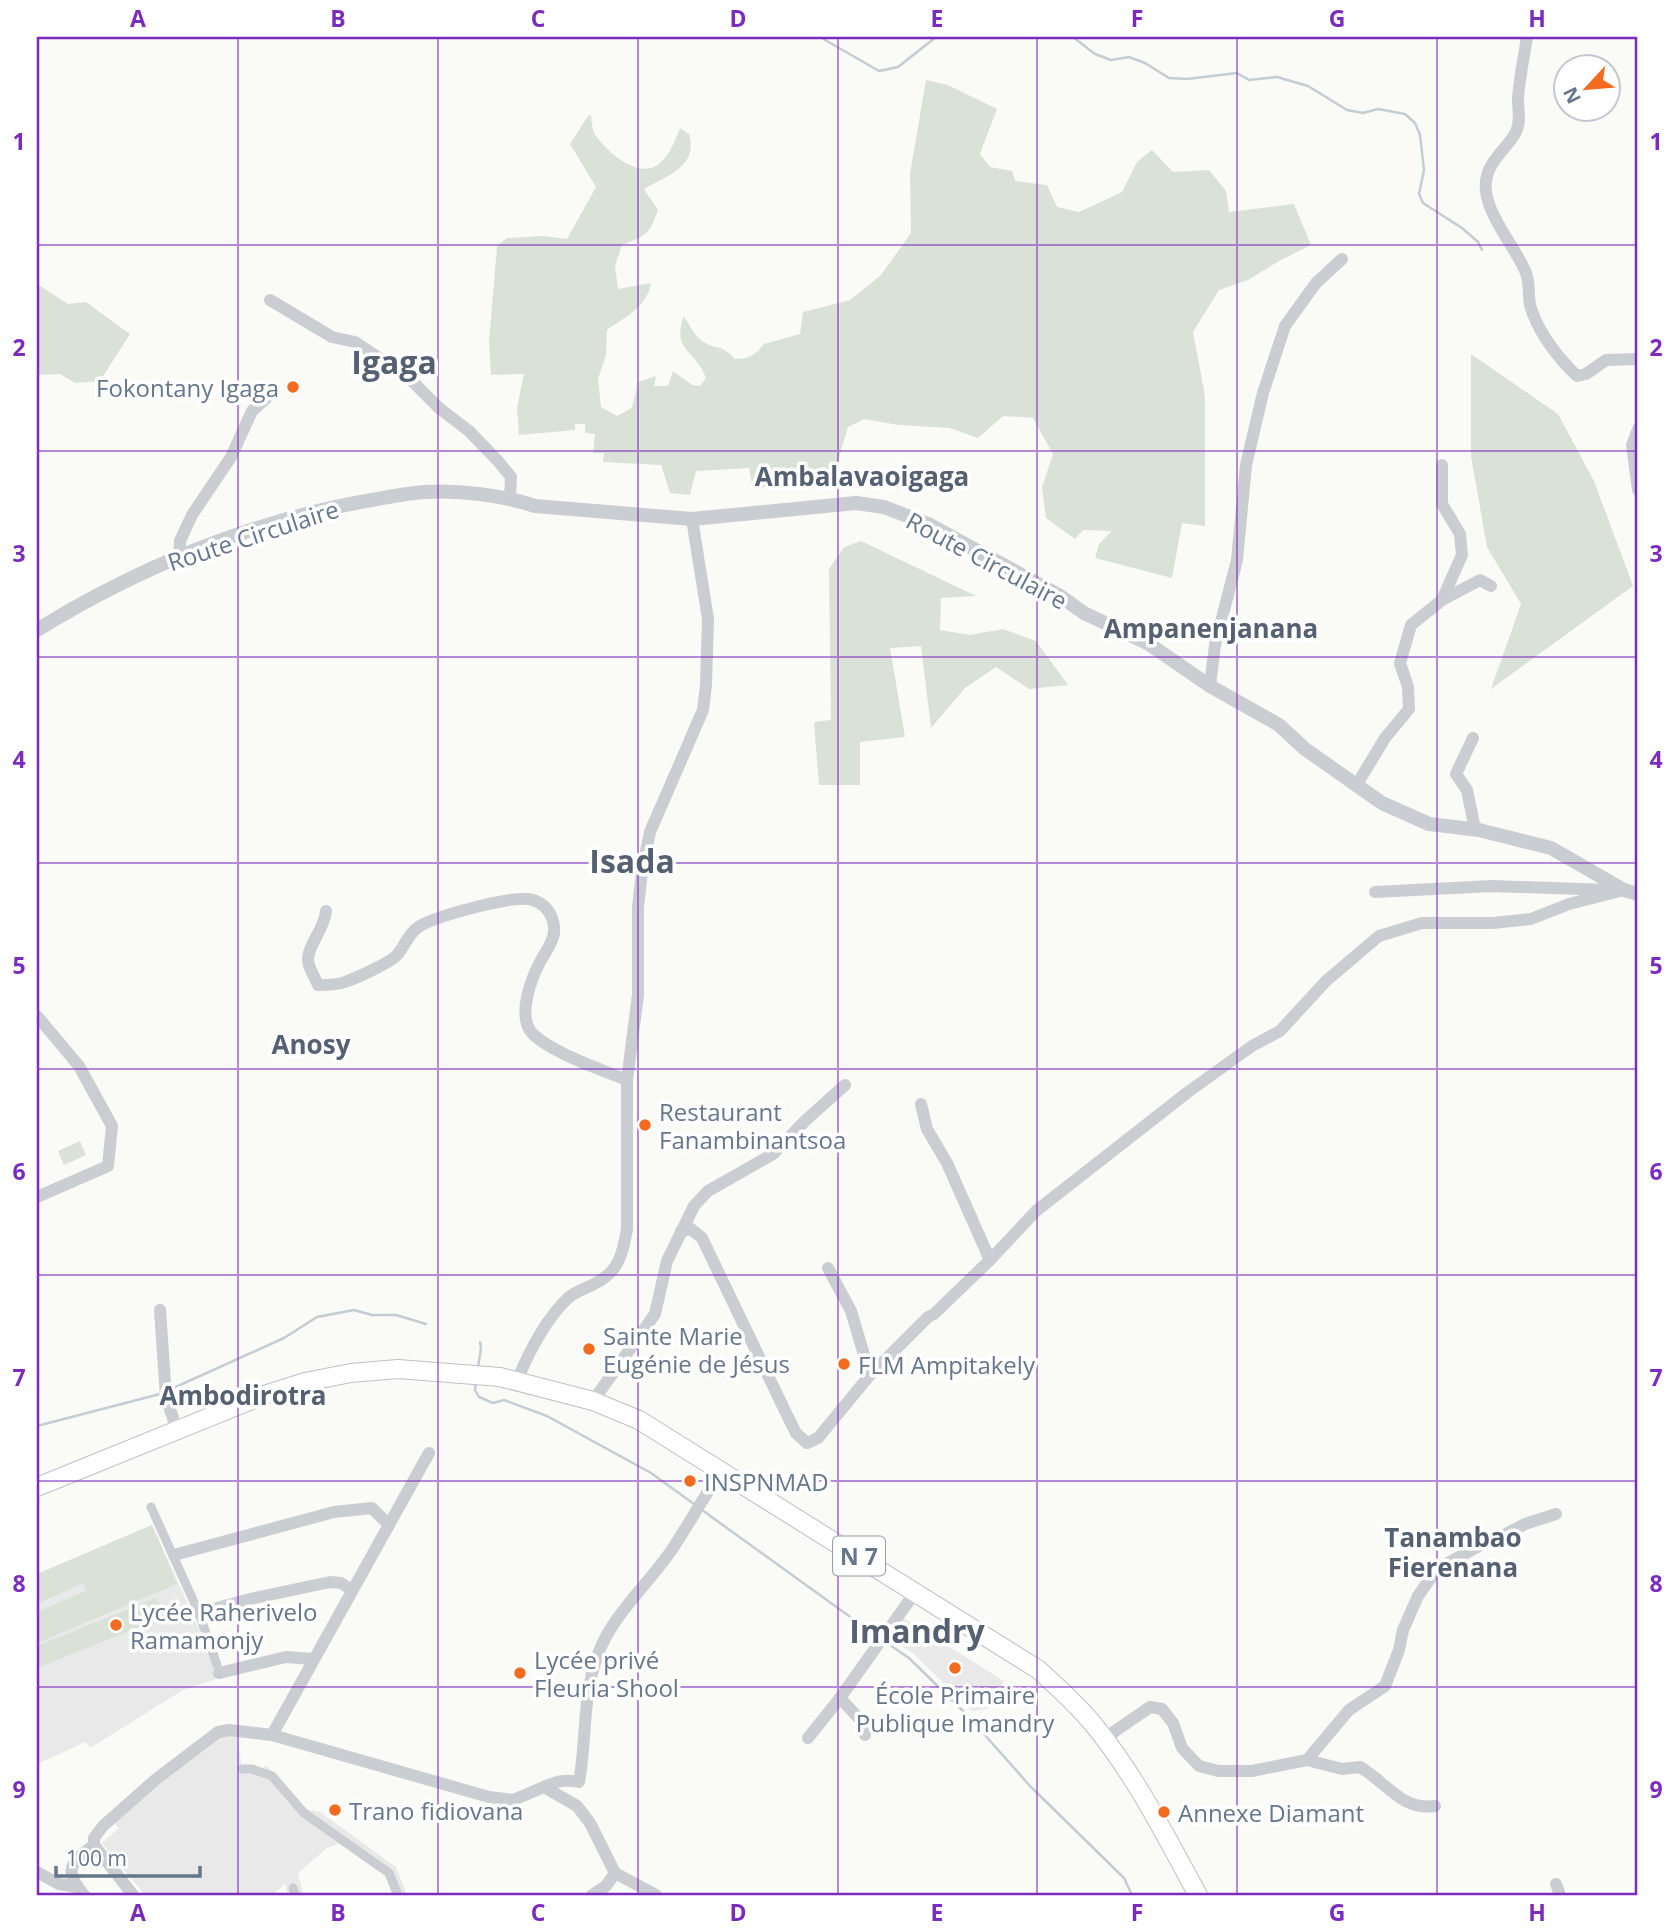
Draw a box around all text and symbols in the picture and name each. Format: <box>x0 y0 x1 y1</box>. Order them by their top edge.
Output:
text: A <box>130 2 146 34</box>
text: B <box>330 2 346 34</box>
text: C <box>531 2 545 34</box>
text: D <box>729 2 747 34</box>
text: E <box>931 2 943 34</box>
text: F <box>1131 2 1143 34</box>
text: G <box>1329 2 1345 34</box>
text: H <box>1528 2 1546 34</box>
north arrow <box>1552 52 1622 122</box>
text: N <box>1557 83 1587 108</box>
text: 1 <box>12 125 26 157</box>
text: 1 <box>1649 125 1663 157</box>
text: 2 <box>12 331 26 363</box>
text: 2 <box>1649 331 1663 363</box>
district label: Igaga <box>351 340 437 383</box>
place label: Fokontany Igaga <box>96 371 279 404</box>
marker: Fokontany Igaga <box>285 379 301 395</box>
district label: Ambalavaoigaga <box>755 458 969 494</box>
street label: Route Circulaire <box>163 492 343 578</box>
street label: Route Circulaire <box>901 504 1073 616</box>
text: 3 <box>12 537 26 569</box>
text: 3 <box>1649 537 1663 569</box>
district label: Ampanenjanana <box>1104 610 1318 646</box>
text: 4 <box>12 743 26 775</box>
text: 4 <box>1649 743 1663 775</box>
district label: Isada <box>589 839 675 882</box>
text: 5 <box>12 949 26 981</box>
text: 5 <box>1649 949 1663 981</box>
district label: Anosy <box>272 1026 351 1062</box>
place label: Restaurant Fanambinantsoa <box>659 1095 846 1156</box>
marker: Restaurant Fanambinantsoa <box>637 1117 653 1133</box>
text: 6 <box>12 1155 26 1187</box>
text: 6 <box>1649 1155 1663 1187</box>
place label: Sainte Marie Eugénie de Jésus <box>603 1319 790 1380</box>
marker: Sainte Marie Eugénie de Jésus <box>581 1341 597 1357</box>
place label: FLM Ampitakely <box>858 1348 1036 1381</box>
marker: FLM Ampitakely <box>836 1356 852 1372</box>
text: 7 <box>12 1361 26 1393</box>
text: 7 <box>1649 1361 1663 1393</box>
district label: Ambodirotra <box>159 1377 327 1413</box>
place label: INSPNMAD <box>704 1465 829 1498</box>
marker: INSPNMAD <box>682 1473 698 1489</box>
district label: Tanambao Fierenana <box>1384 1519 1522 1585</box>
road number: N 7 <box>833 1536 885 1576</box>
text: 8 <box>12 1567 26 1599</box>
text: 8 <box>1649 1567 1663 1599</box>
place label: Lycée Raherivelo Ramamonjy <box>130 1595 317 1656</box>
district label: Imandry <box>849 1609 985 1652</box>
marker: Lycée Raherivelo Ramamonjy <box>108 1617 124 1633</box>
place label: Lycée privé Fleuria Shool <box>534 1643 679 1704</box>
marker: École Primaire Publique Imandry <box>947 1660 963 1676</box>
marker: Lycée privé Fleuria Shool <box>512 1665 528 1681</box>
place label: École Primaire Publique Imandry <box>856 1678 1055 1739</box>
text: 9 <box>12 1773 26 1805</box>
text: 9 <box>1649 1773 1663 1805</box>
place label: Trano fidiovana <box>349 1794 523 1827</box>
place label: Annexe Diamant <box>1178 1796 1364 1829</box>
marker: Trano fidiovana <box>327 1802 343 1818</box>
marker: Annexe Diamant <box>1156 1804 1172 1820</box>
scale bar <box>56 1834 200 1878</box>
text: 100 m <box>66 1844 127 1872</box>
text: A <box>130 1896 146 1928</box>
text: B <box>330 1896 346 1928</box>
text: C <box>531 1896 545 1928</box>
text: D <box>729 1896 747 1928</box>
text: E <box>931 1896 943 1928</box>
text: F <box>1131 1896 1143 1928</box>
text: G <box>1329 1896 1345 1928</box>
text: H <box>1528 1896 1546 1928</box>

